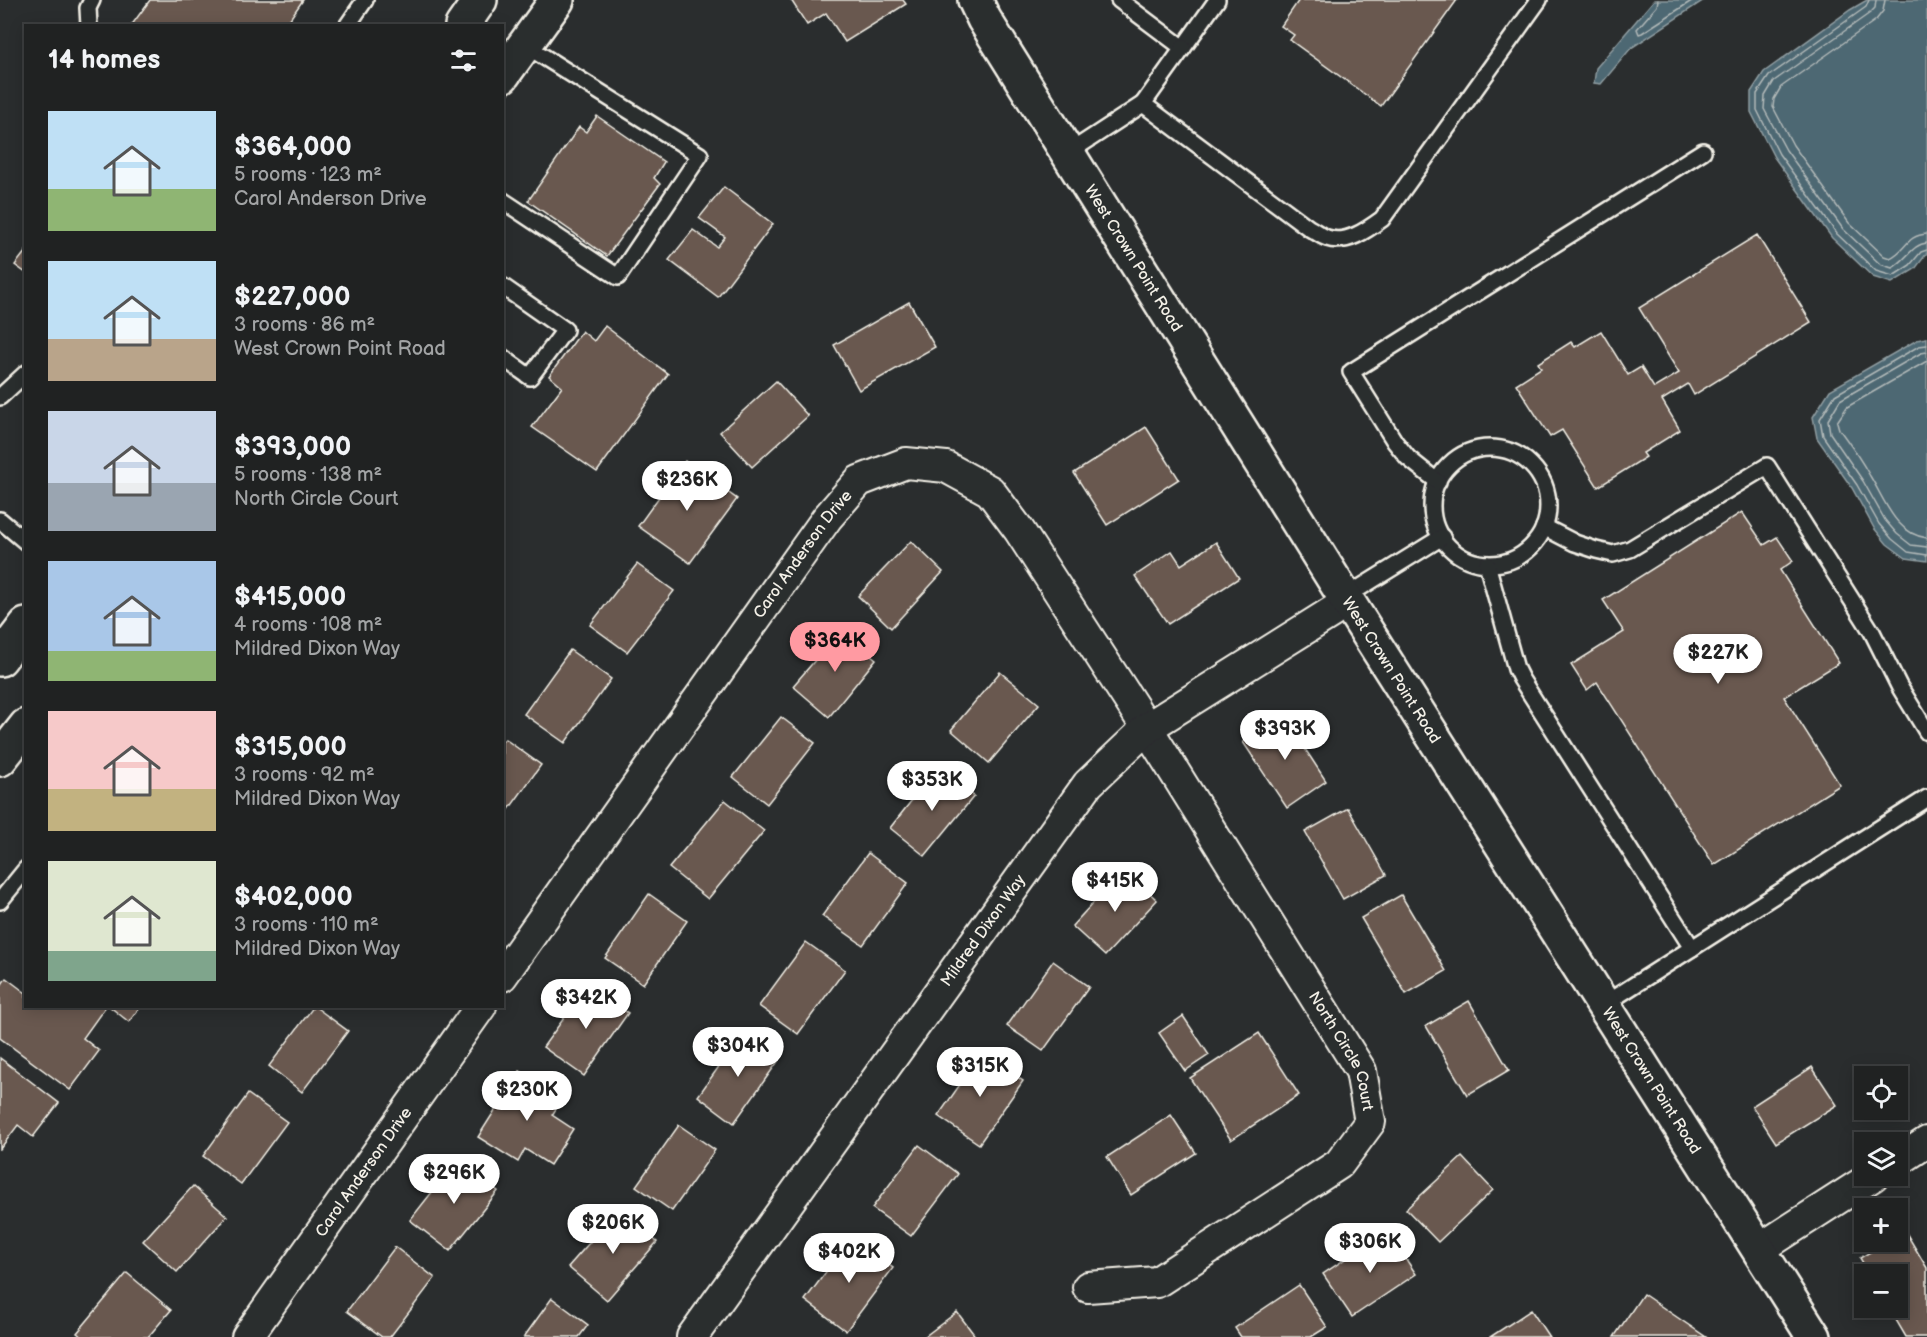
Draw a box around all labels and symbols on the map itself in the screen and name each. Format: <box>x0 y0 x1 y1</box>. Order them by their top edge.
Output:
street label: West Crown Point Road <box>1080 181 1186 335</box>
pin: $236K <box>645 461 729 512</box>
street label: Carol Anderson Drive <box>749 486 856 622</box>
street label: West Crown Point Road <box>1338 593 1445 747</box>
pin: $364K <box>793 622 877 673</box>
pin: $227K <box>1676 634 1760 685</box>
pin: $393K <box>1243 710 1327 761</box>
pin: $353K <box>890 761 974 812</box>
pin: $415K <box>1073 862 1157 913</box>
street label: Mildred Dixon Way <box>937 870 1030 990</box>
pin: $342K <box>544 979 628 1030</box>
street label: North Circle Court <box>1304 988 1377 1112</box>
street label: West Crown Point Road <box>1598 1004 1705 1157</box>
pin: $304K <box>696 1027 780 1078</box>
pin: $315K <box>938 1047 1022 1098</box>
pin: $230K <box>485 1071 569 1122</box>
street label: Carol Anderson Drive <box>311 1103 416 1241</box>
pin: $296K <box>412 1154 496 1205</box>
pin: $206K <box>571 1204 655 1255</box>
pin: $306K <box>1328 1223 1412 1274</box>
pin: $402K <box>807 1233 891 1284</box>

